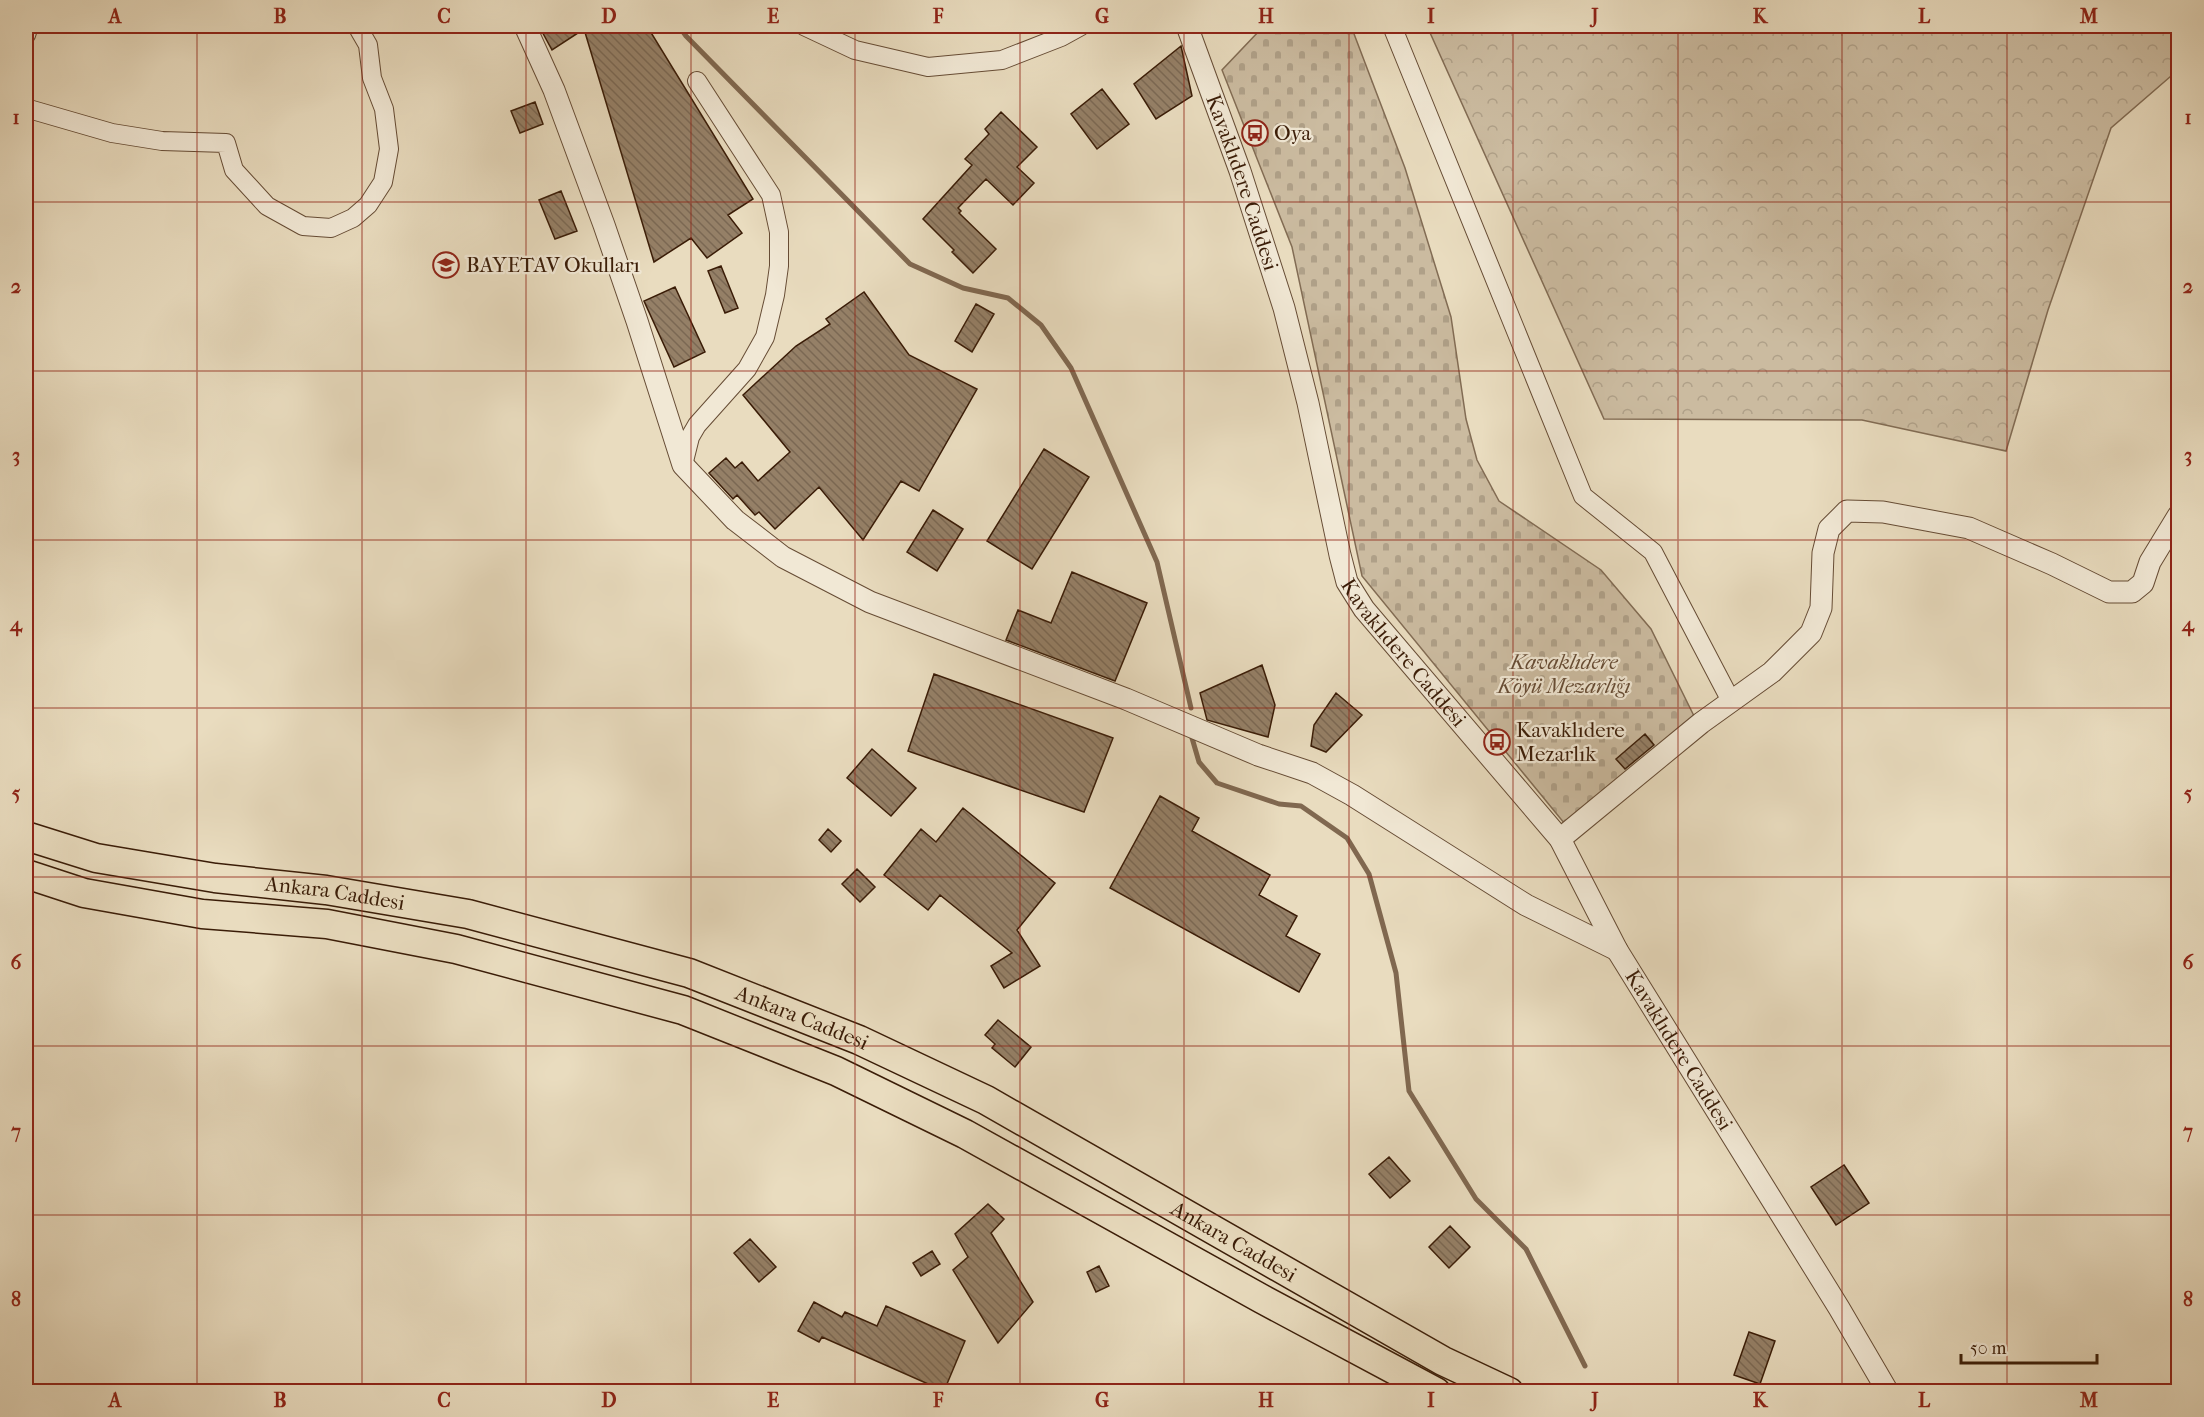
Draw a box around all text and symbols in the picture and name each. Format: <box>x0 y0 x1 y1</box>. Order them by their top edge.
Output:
text: A <box>107 5 123 28</box>
text: B <box>273 5 287 28</box>
text: C <box>437 5 451 28</box>
text: D <box>601 5 617 28</box>
text: E <box>767 5 779 28</box>
text: F <box>932 5 944 28</box>
text: G <box>1095 5 1109 28</box>
text: H <box>1258 5 1274 28</box>
text: I <box>1427 5 1435 28</box>
text: J <box>1589 5 1599 28</box>
text: K <box>1753 5 1769 28</box>
text: L <box>1918 5 1931 28</box>
text: M <box>2079 5 2099 28</box>
street label: Kavaklıdere Caddesi <box>1201 91 1283 274</box>
text: 1 <box>12 106 20 129</box>
text: 1 <box>2184 106 2192 129</box>
bus stop icon: Oya <box>1240 118 1270 148</box>
place label: Oya <box>1274 121 1312 145</box>
school or university icon: BAYETAV Okulları <box>431 250 461 280</box>
place label: BAYETAV Okulları <box>466 253 640 277</box>
text: 2 <box>11 275 21 298</box>
text: 2 <box>2183 275 2193 298</box>
text: 3 <box>12 444 20 467</box>
text: 3 <box>2184 444 2192 467</box>
street label: Kavaklıdere Caddesi <box>1336 574 1471 732</box>
text: 4 <box>9 613 23 637</box>
text: 4 <box>2181 613 2195 637</box>
park label: Kavaklıdere Köyü Mezarlığı <box>1496 650 1630 698</box>
place label: Kavaklıdere Mezarlık <box>1516 718 1625 766</box>
bus stop icon: Kavaklıdere Mezarlık <box>1482 727 1512 757</box>
text: 5 <box>12 782 21 805</box>
text: 5 <box>2184 782 2193 805</box>
street label: Ankara Caddesi <box>263 871 406 915</box>
text: 6 <box>11 951 23 974</box>
text: 6 <box>2183 951 2195 974</box>
street label: Kavaklıdere Caddesi <box>1620 965 1738 1135</box>
street label: Ankara Caddesi <box>731 980 872 1055</box>
text: 7 <box>10 1120 21 1143</box>
text: 7 <box>2182 1120 2193 1143</box>
street label: Ankara Caddesi <box>1166 1196 1301 1287</box>
text: 8 <box>11 1288 21 1311</box>
text: 8 <box>2183 1288 2193 1311</box>
scale bar <box>1961 1327 2098 1365</box>
text: 50 m <box>1970 1338 2007 1359</box>
text: A <box>107 1389 123 1412</box>
text: B <box>273 1389 287 1412</box>
text: C <box>437 1389 451 1412</box>
text: D <box>601 1389 617 1412</box>
text: E <box>767 1389 779 1412</box>
text: F <box>932 1389 944 1412</box>
text: G <box>1095 1389 1109 1412</box>
text: H <box>1258 1389 1274 1412</box>
text: I <box>1427 1389 1435 1412</box>
text: J <box>1589 1389 1599 1412</box>
text: K <box>1753 1389 1769 1412</box>
text: L <box>1918 1389 1931 1412</box>
text: M <box>2079 1389 2099 1412</box>

